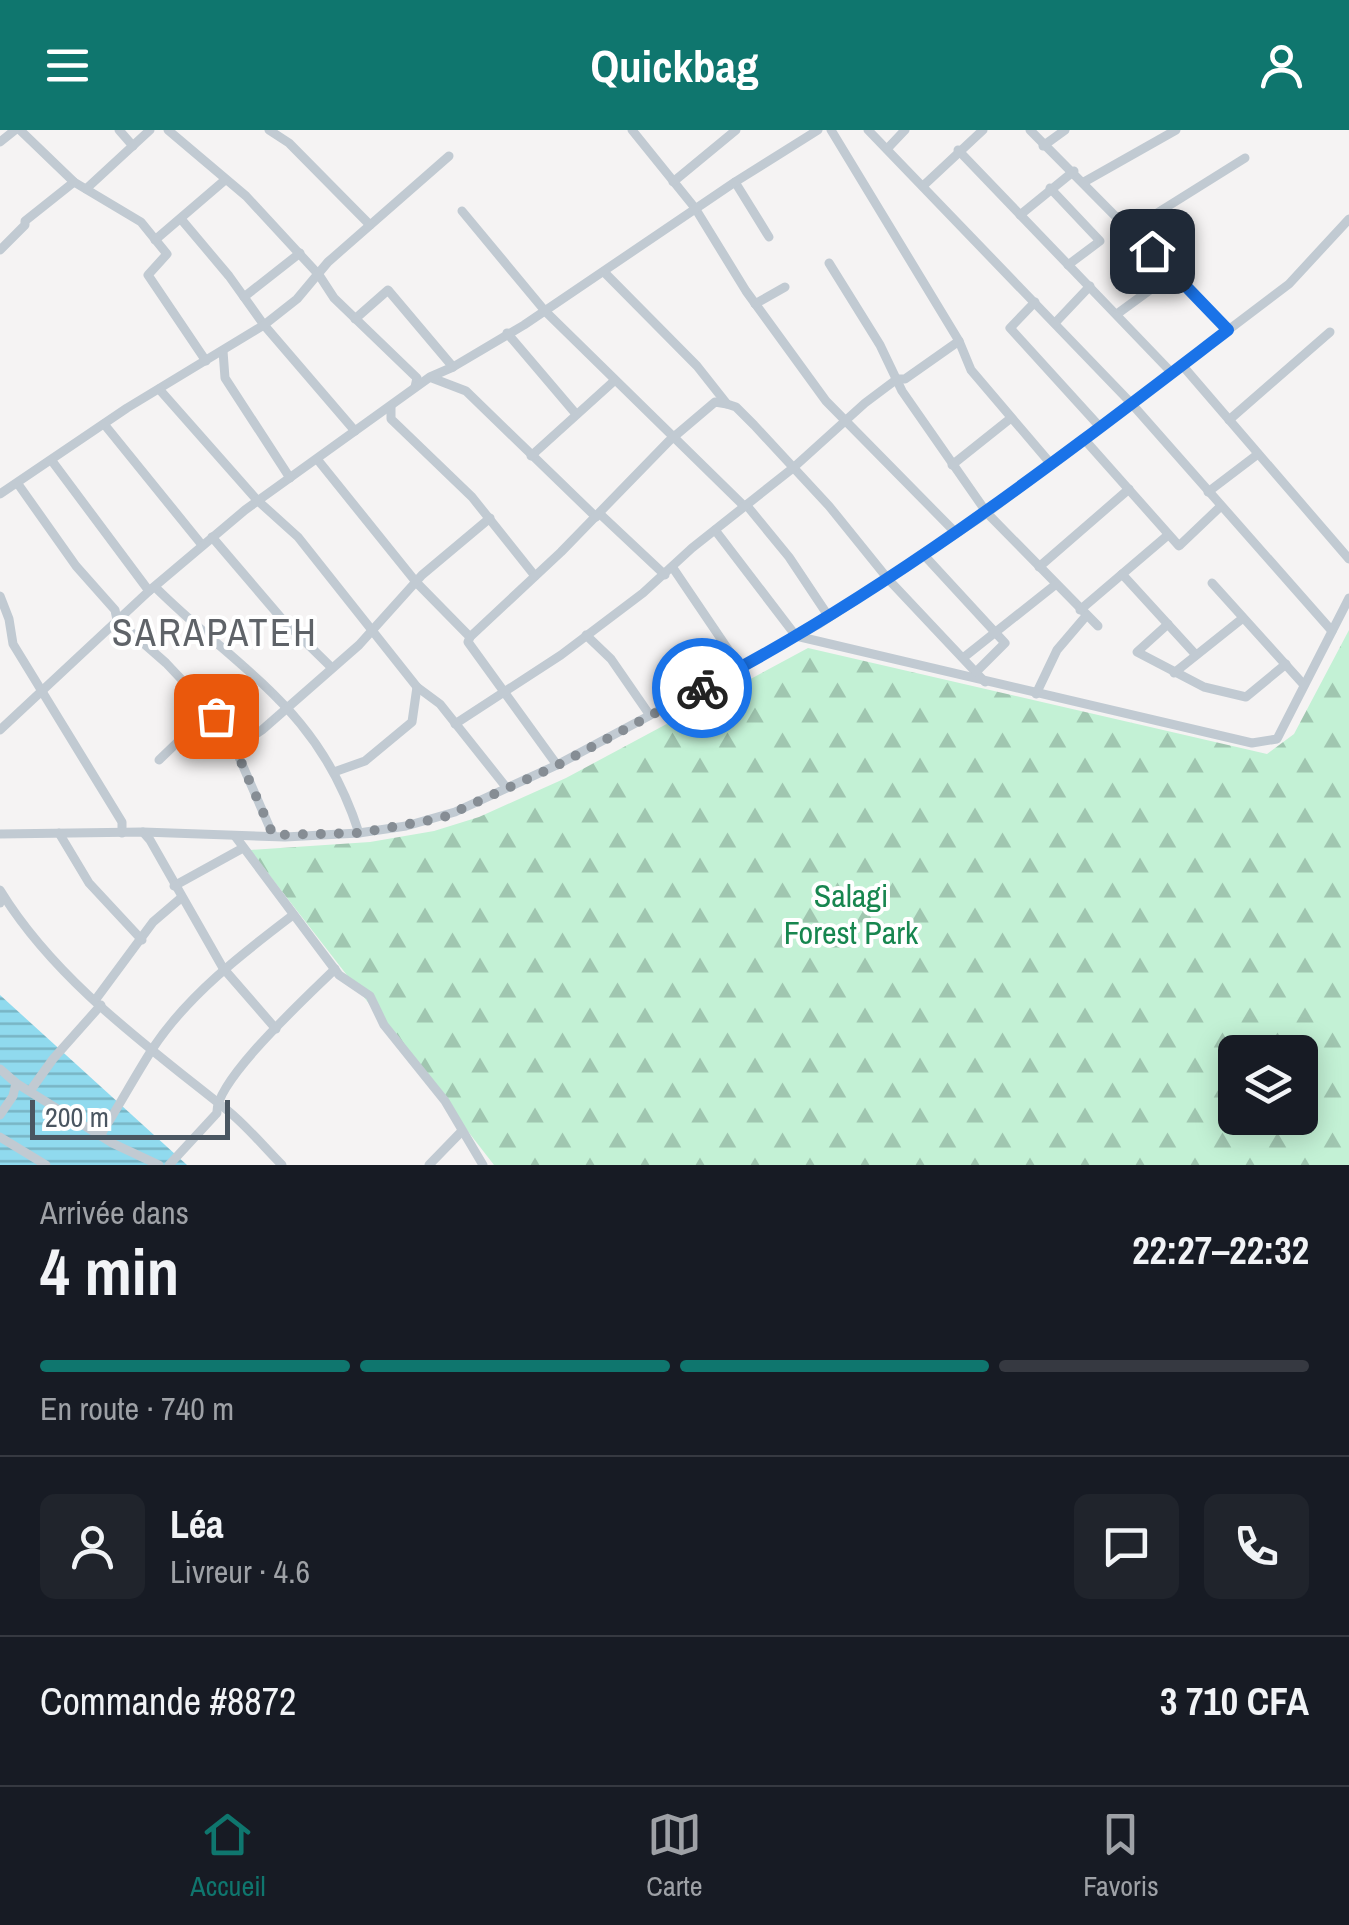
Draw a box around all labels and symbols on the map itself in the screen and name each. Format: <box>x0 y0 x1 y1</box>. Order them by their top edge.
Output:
pin <box>1110 209 1195 294</box>
district label: SARAPATEH <box>112 607 318 658</box>
courier <box>652 638 752 738</box>
pin <box>174 674 259 759</box>
park label: Salagi Forest Park <box>784 874 919 954</box>
scale bar <box>30 1095 230 1140</box>

